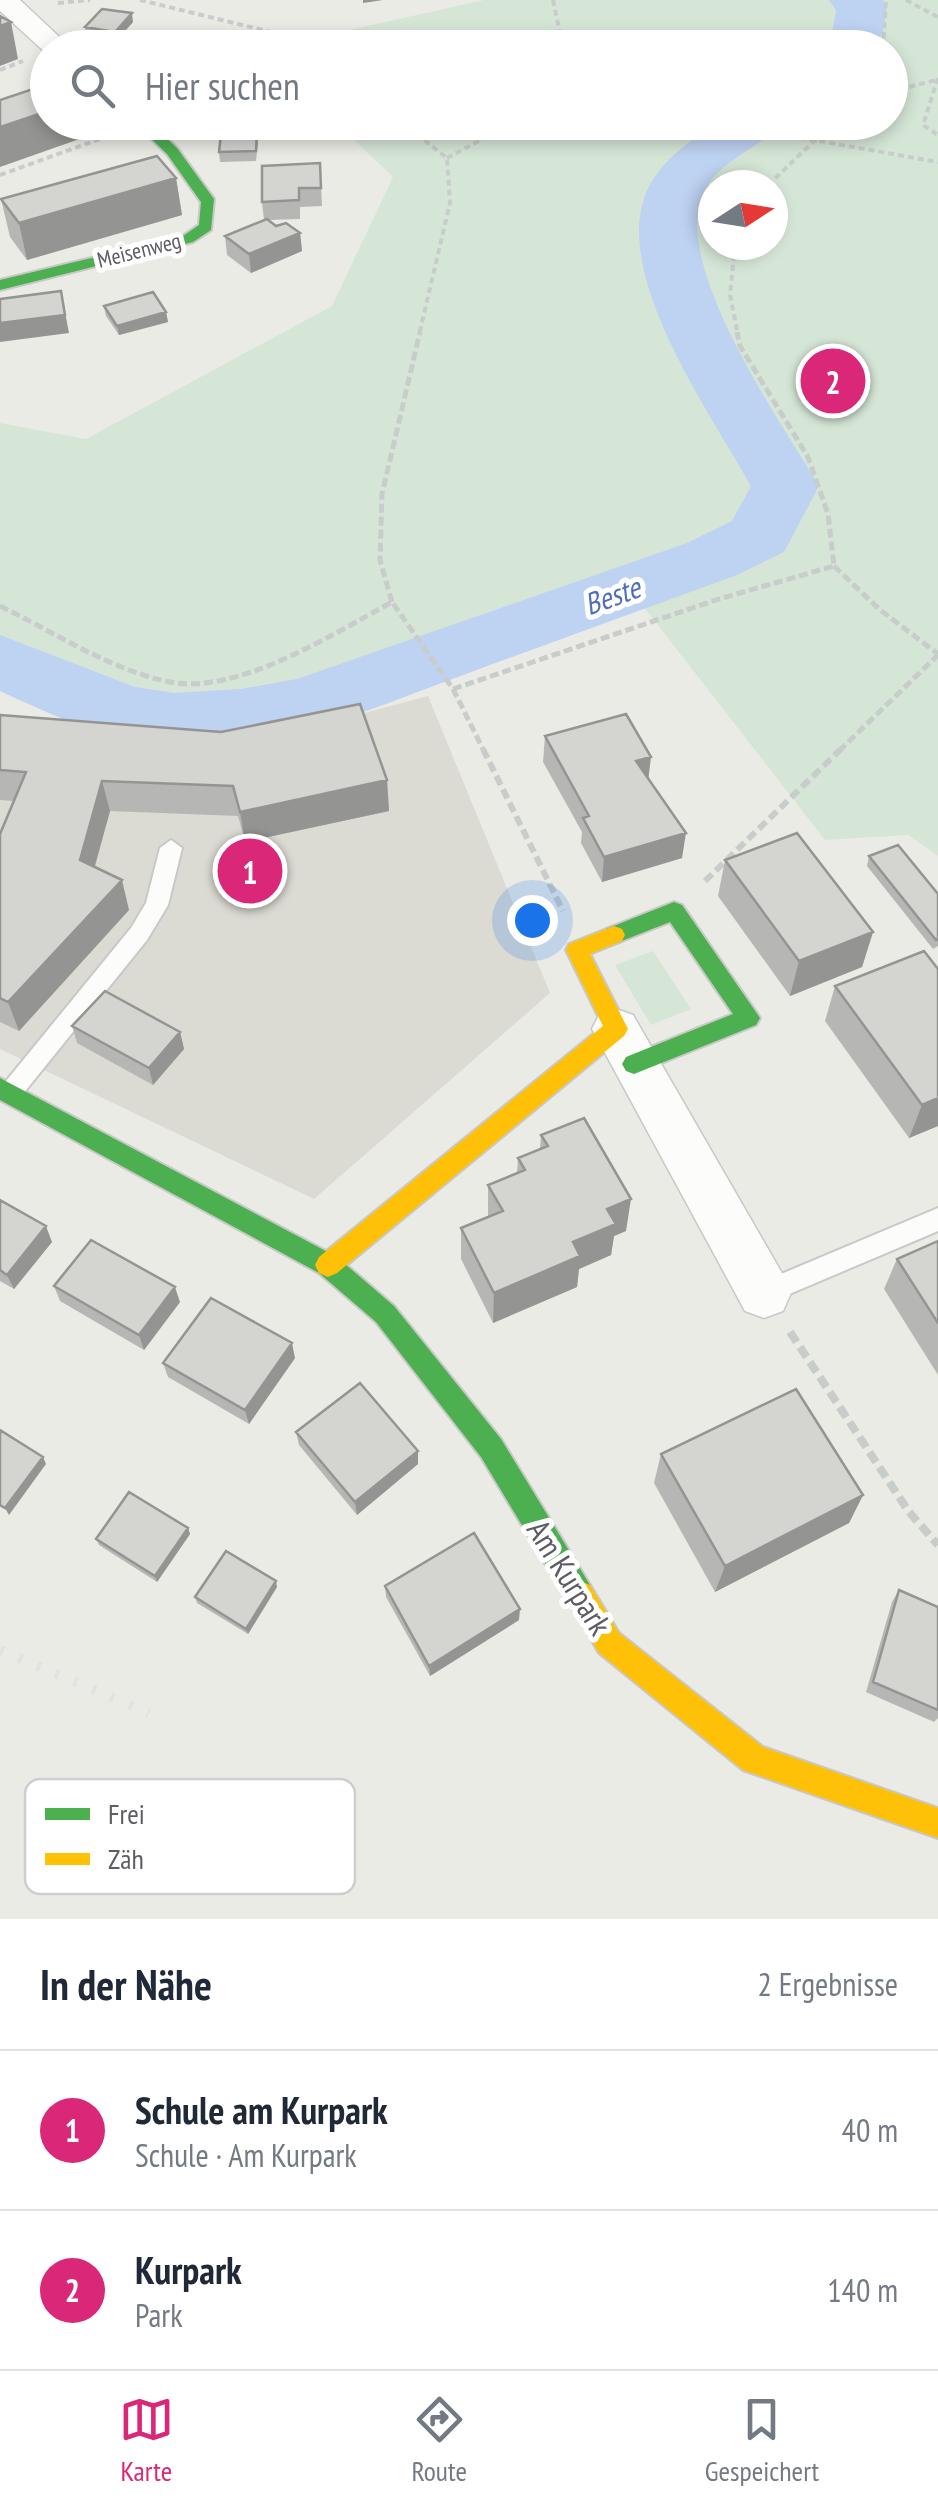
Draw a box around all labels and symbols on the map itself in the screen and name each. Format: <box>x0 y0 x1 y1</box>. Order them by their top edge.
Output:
north arrow <box>698 170 788 260</box>
street label: Meisenweg <box>94 226 184 274</box>
pin: 2 <box>800 344 866 418</box>
water label: Beste <box>579 566 647 623</box>
pin: 1 <box>218 834 282 908</box>
your location <box>507 895 558 946</box>
street label: Am Kurpark <box>518 1511 622 1643</box>
legend <box>25 1779 355 1894</box>
text: Frei <box>108 1795 145 1832</box>
text: Zäh <box>108 1840 144 1877</box>

